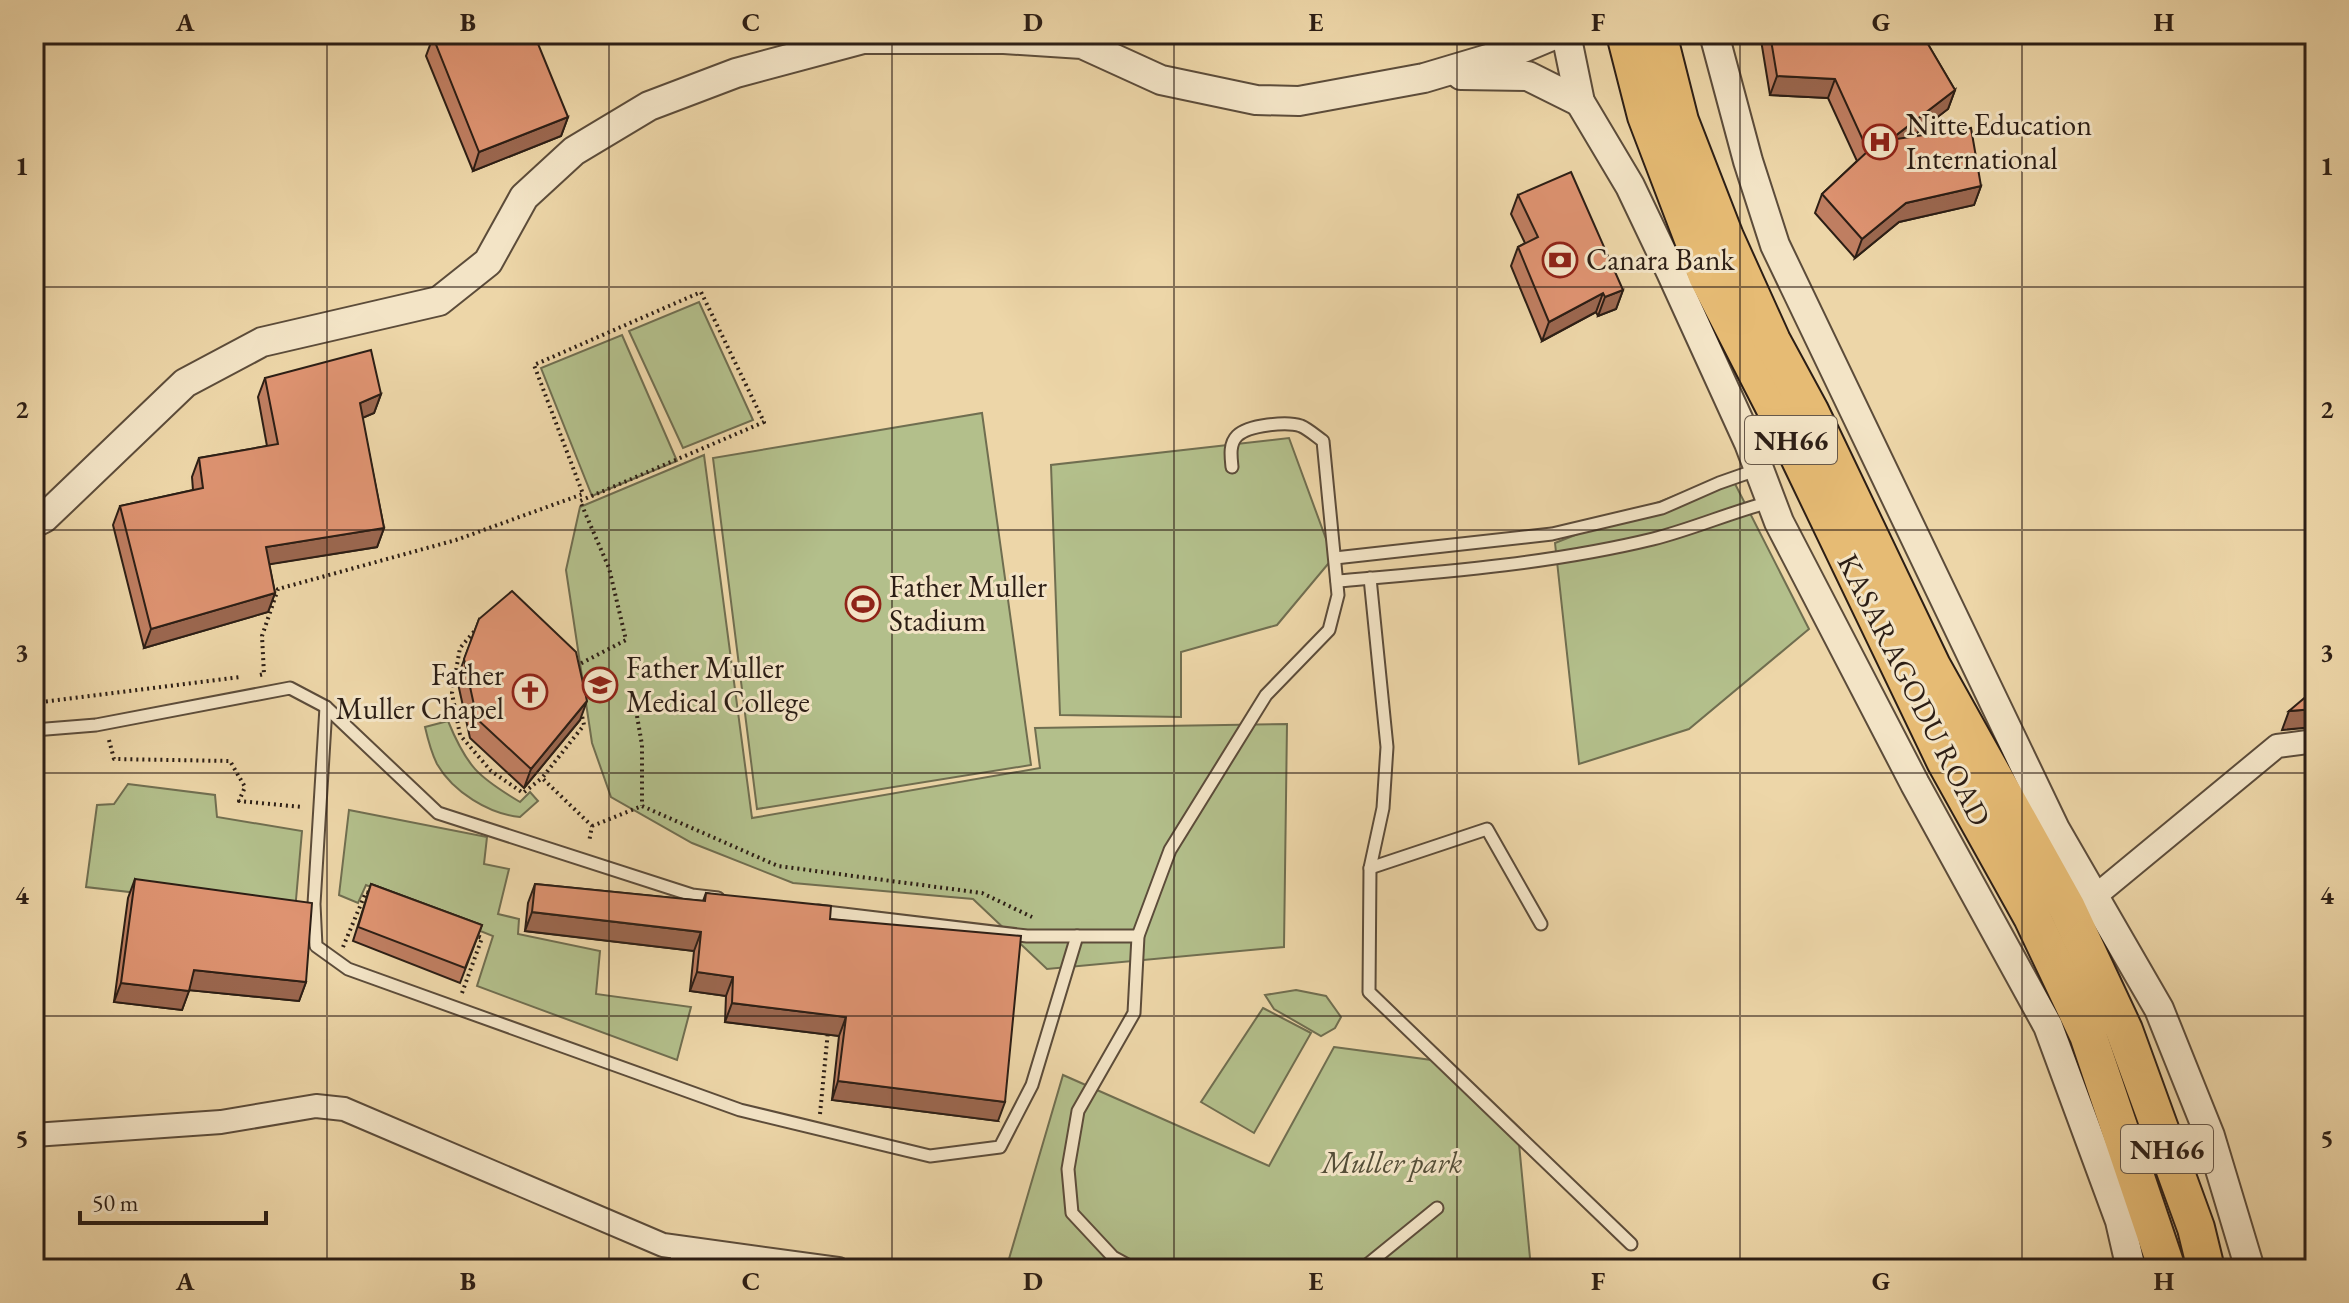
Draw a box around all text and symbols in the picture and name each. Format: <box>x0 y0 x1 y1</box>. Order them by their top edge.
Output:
text: A <box>175 5 195 39</box>
text: B <box>460 5 476 39</box>
text: C <box>742 5 760 39</box>
text: D <box>1023 5 1043 39</box>
text: E <box>1309 5 1324 39</box>
text: F <box>1591 5 1605 39</box>
text: G <box>1872 5 1891 39</box>
text: H <box>2154 5 2175 39</box>
place label: Nitte Education International <box>1906 105 2092 178</box>
hospital icon: Nitte Education International <box>1861 123 1899 161</box>
text: 1 <box>15 149 29 183</box>
text: 1 <box>2320 149 2334 183</box>
place label: Canara Bank <box>1586 240 1735 279</box>
bank icon: Canara Bank <box>1541 241 1579 279</box>
text: 2 <box>15 392 29 426</box>
text: 2 <box>2320 392 2334 426</box>
road number: NH66 <box>1745 416 1837 464</box>
street label: KASARAGODU ROAD <box>1829 547 2000 833</box>
place label: Father Muller Stadium <box>889 567 1047 640</box>
sports icon: Father Muller Stadium <box>844 585 882 623</box>
text: 3 <box>15 635 29 669</box>
text: 3 <box>2320 635 2334 669</box>
place label: Father Muller Medical College <box>626 648 810 721</box>
place label: Father Muller Chapel <box>336 655 504 728</box>
school or university icon: Father Muller Medical College <box>581 666 619 704</box>
church icon: Father Muller Chapel <box>511 673 549 711</box>
text: 4 <box>15 878 29 912</box>
text: 4 <box>2320 878 2334 912</box>
text: 5 <box>15 1121 29 1155</box>
text: 5 <box>2320 1121 2334 1155</box>
road number: NH66 <box>2121 1125 2213 1173</box>
park label: Muller park <box>1320 1143 1463 1182</box>
scale bar <box>80 1175 266 1225</box>
text: 50 m <box>92 1187 139 1218</box>
text: A <box>175 1264 195 1298</box>
text: B <box>460 1264 476 1298</box>
text: C <box>742 1264 760 1298</box>
text: D <box>1023 1264 1043 1298</box>
text: E <box>1309 1264 1324 1298</box>
text: F <box>1591 1264 1605 1298</box>
text: G <box>1872 1264 1891 1298</box>
text: H <box>2154 1264 2175 1298</box>

